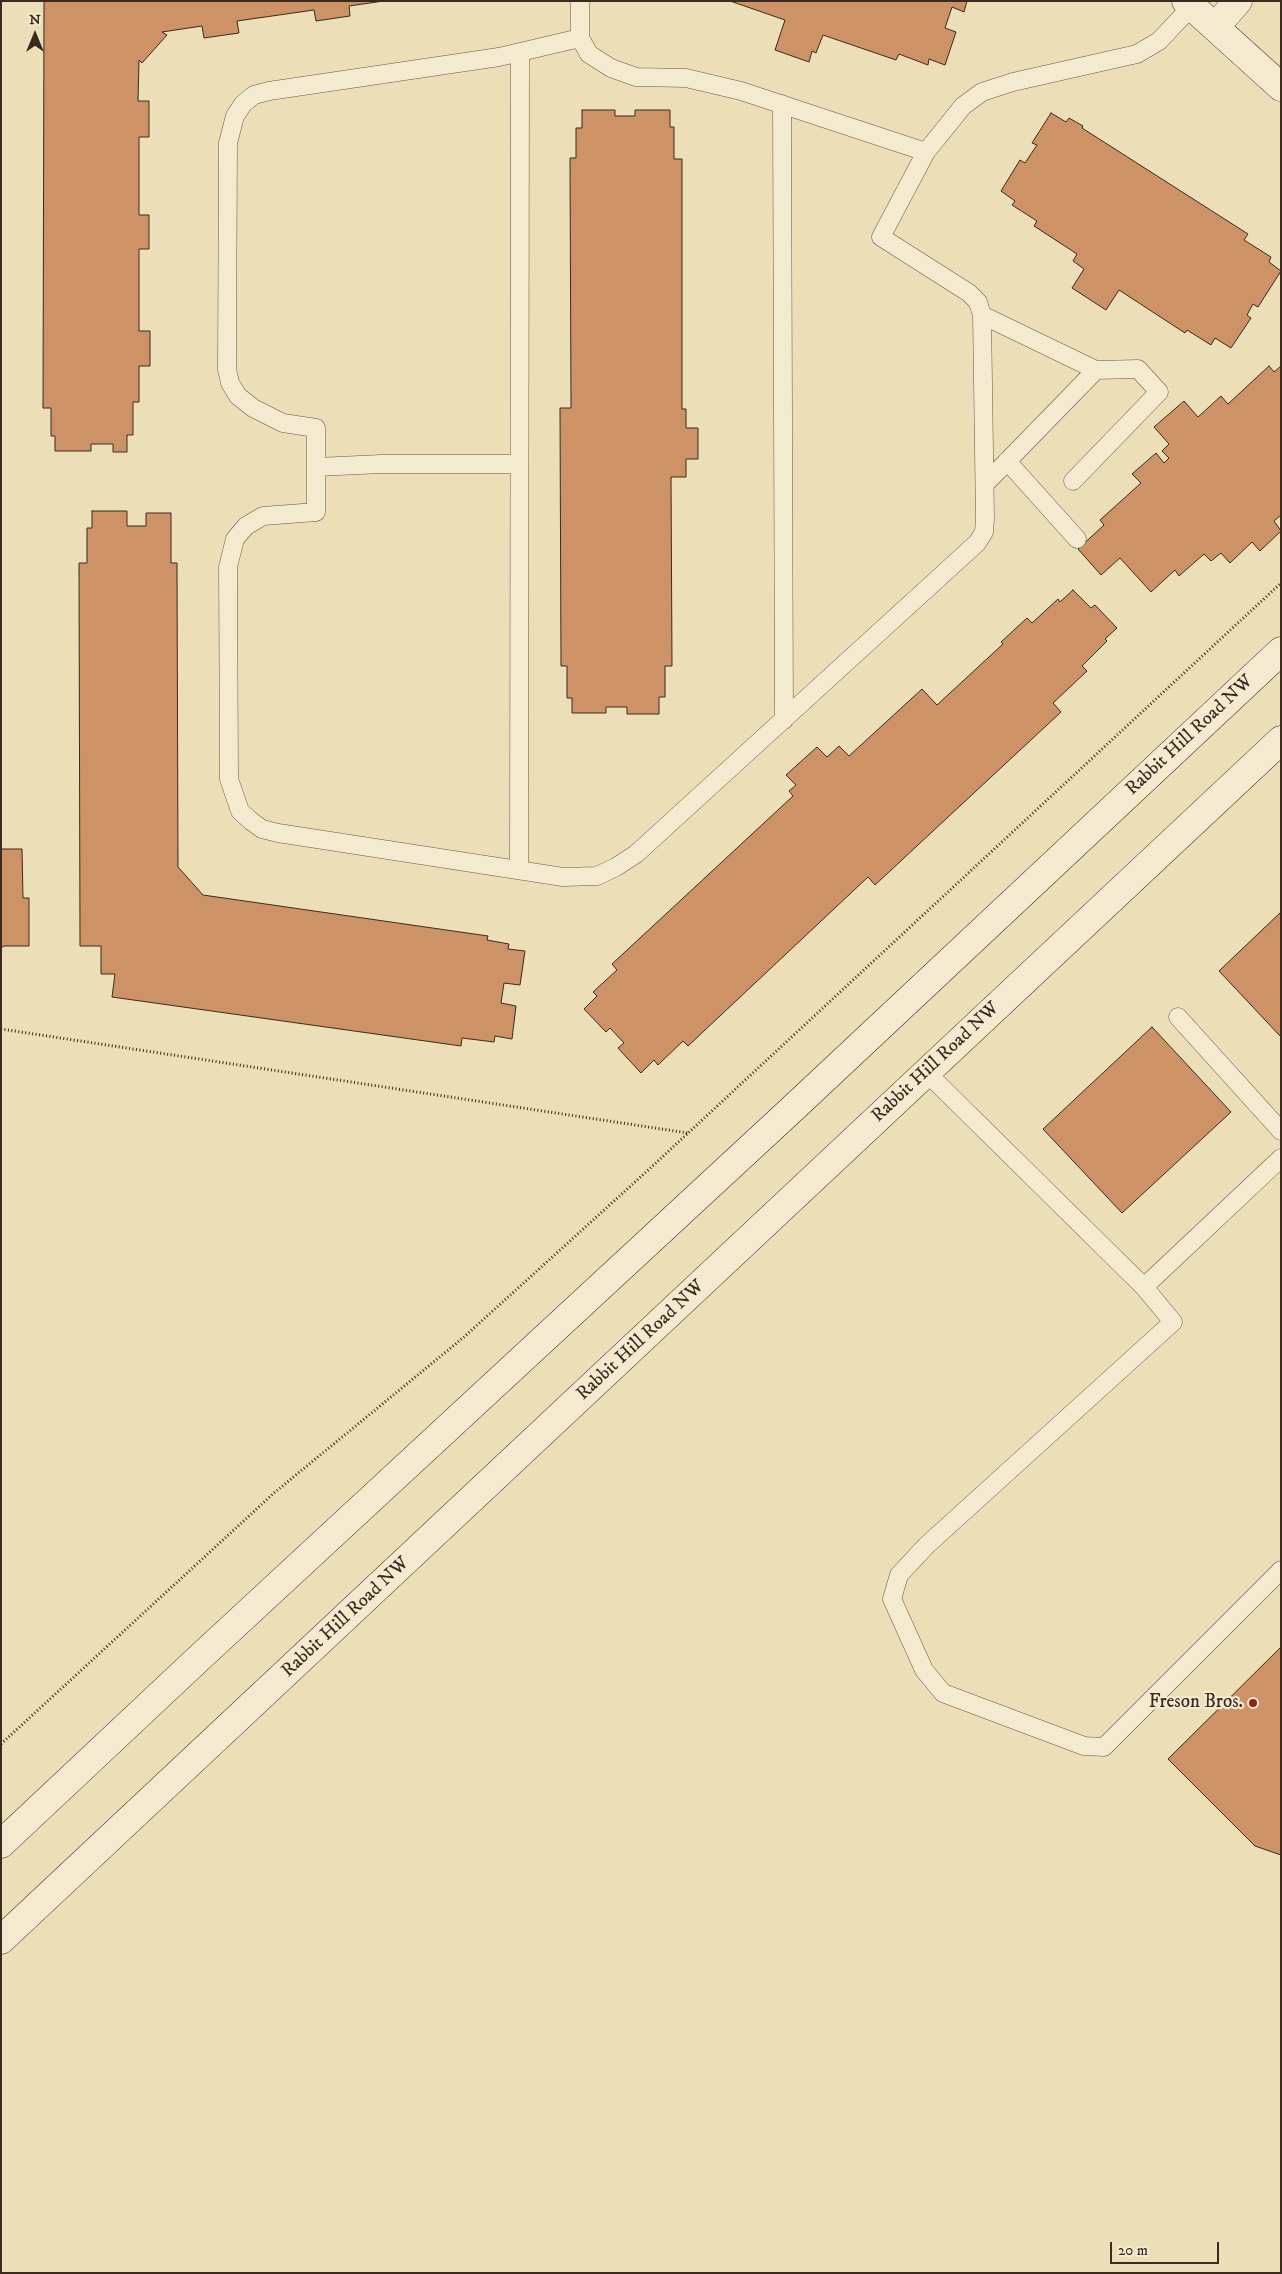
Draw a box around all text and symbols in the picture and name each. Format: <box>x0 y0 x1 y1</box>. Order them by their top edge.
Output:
north arrow <box>10 10 60 60</box>
text: N <box>29 11 41 29</box>
street label: Rabbit Hill Road NW <box>1121 671 1259 801</box>
street label: Rabbit Hill Road NW <box>867 998 1005 1128</box>
street label: Rabbit Hill Road NW <box>572 1276 710 1406</box>
street label: Rabbit Hill Road NW <box>277 1553 415 1683</box>
place label: Freson Bros. <box>1149 1692 1243 1714</box>
marker: Freson Bros. <box>1247 1697 1259 1709</box>
scale bar <box>1112 2232 1221 2264</box>
text: 20 m <box>1118 2241 1148 2260</box>

